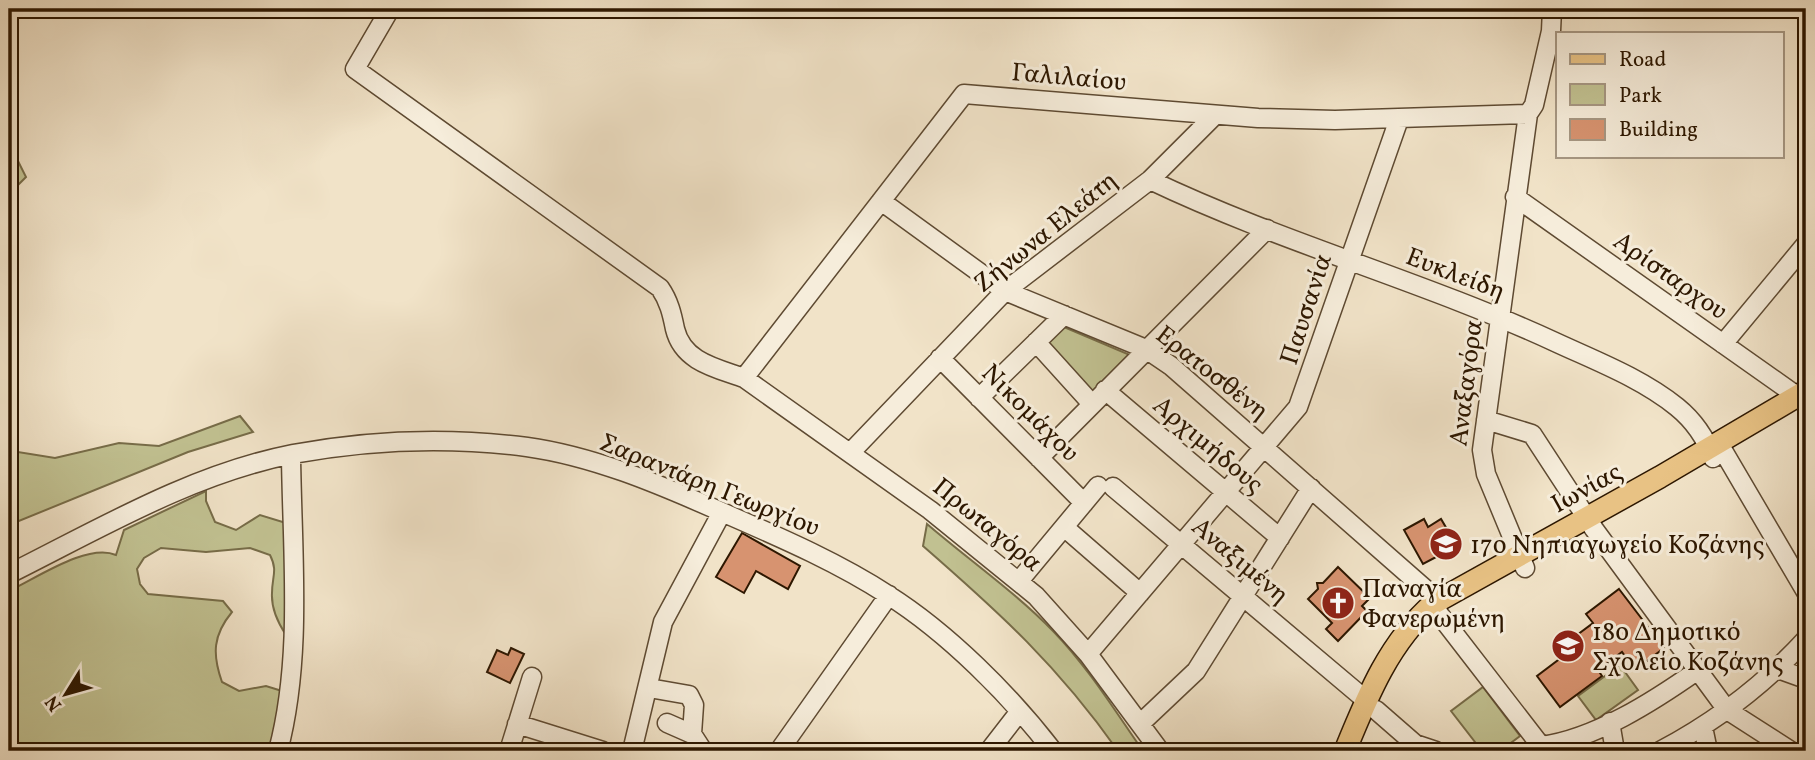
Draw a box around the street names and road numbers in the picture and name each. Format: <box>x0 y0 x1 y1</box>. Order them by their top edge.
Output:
street label: Γαλιλαίου <box>1010 55 1128 101</box>
street label: Ζήνωνα Ελεάτη <box>967 163 1126 302</box>
street label: Αρίσταρχου <box>1605 224 1734 329</box>
street label: Ευκλείδη <box>1400 239 1510 310</box>
street label: Παυσανία <box>1272 249 1342 370</box>
street label: Ερατοσθένη <box>1148 318 1276 429</box>
street label: Αναξαγόρα <box>1441 318 1493 448</box>
street label: Νικομάχου <box>972 356 1087 471</box>
street label: Αρχιμήδους <box>1145 388 1271 503</box>
street label: Σαραντάρη Γεωργίου <box>594 425 825 546</box>
street label: Ιωνίας <box>1545 455 1629 523</box>
street label: Πρωταγόρα <box>924 470 1049 581</box>
street label: Αναξιμένη <box>1183 510 1296 613</box>

